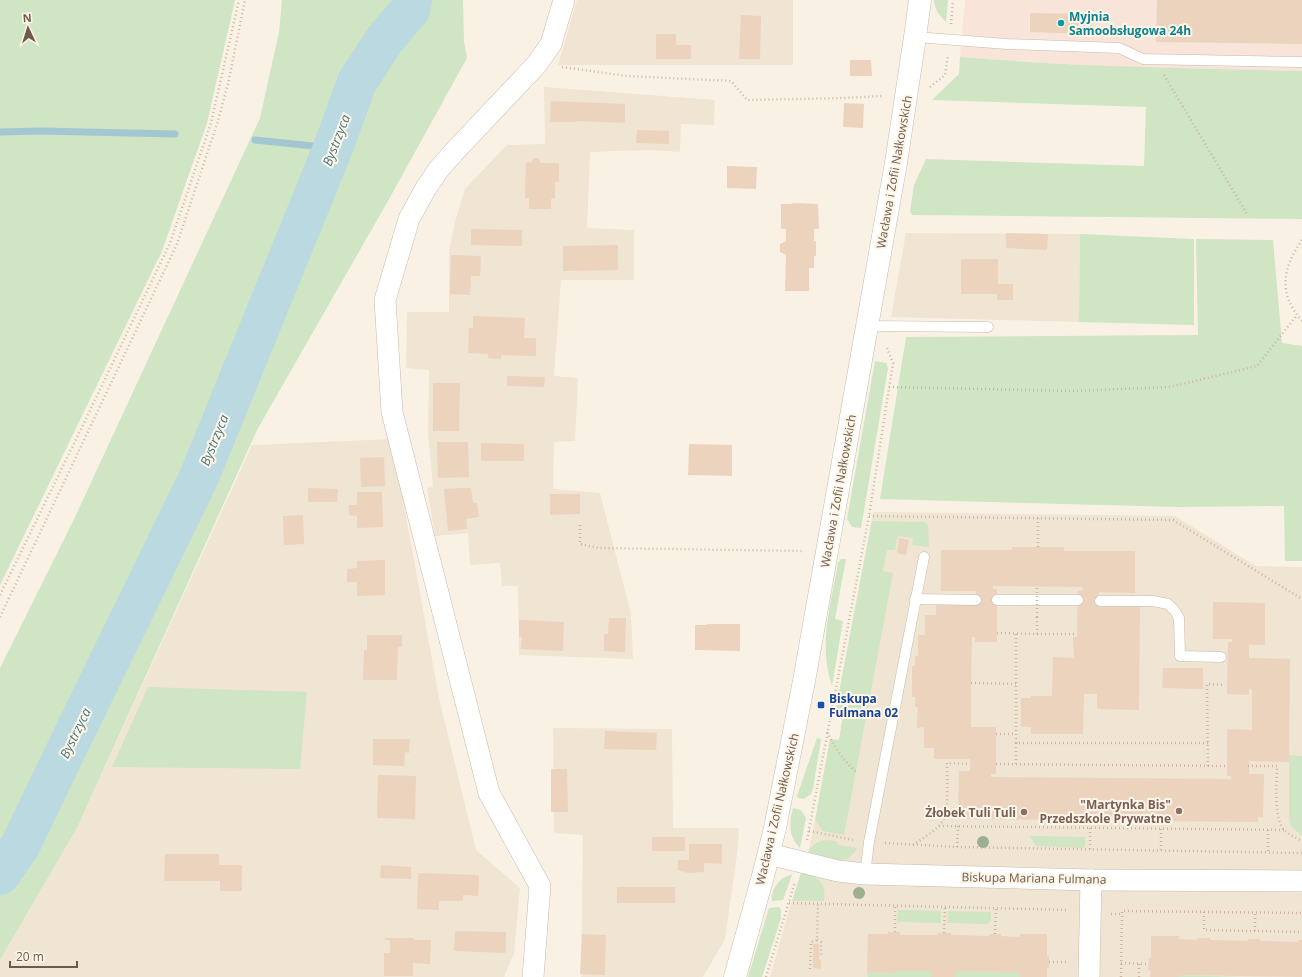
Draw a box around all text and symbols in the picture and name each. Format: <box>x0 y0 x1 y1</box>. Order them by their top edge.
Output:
north arrow <box>8 8 48 48</box>
place label: Myjnia Samoobsługowa 24h <box>1069 8 1191 39</box>
text: N <box>22 10 32 25</box>
marker: Myjnia Samoobsługowa 24h <box>1056 18 1066 28</box>
street label: Wacława i Zofii Nałkowskich <box>872 94 916 250</box>
water label: Bystrzyca <box>318 111 354 168</box>
water label: Bystrzyca <box>196 411 233 468</box>
street label: Wacława i Zofii Nałkowskich <box>816 413 860 569</box>
place label: Biskupa Fulmana 02 <box>829 690 898 721</box>
marker: Biskupa Fulmana 02 <box>816 700 826 710</box>
water label: Bystrzyca <box>55 704 95 761</box>
street label: Wacława i Zofii Nałkowskich <box>751 731 803 887</box>
place label: "Martynka Bis" Przedszkole Prywatne <box>1039 796 1171 827</box>
place label: Żłobek Tuli Tuli <box>925 804 1016 821</box>
marker: "Martynka Bis" Przedszkole Prywatne <box>1174 806 1184 816</box>
marker: Żłobek Tuli Tuli <box>1019 807 1029 817</box>
street label: Biskupa Mariana Fulmana <box>961 868 1107 888</box>
scale bar <box>10 943 77 969</box>
text: 20 m <box>16 948 44 965</box>

